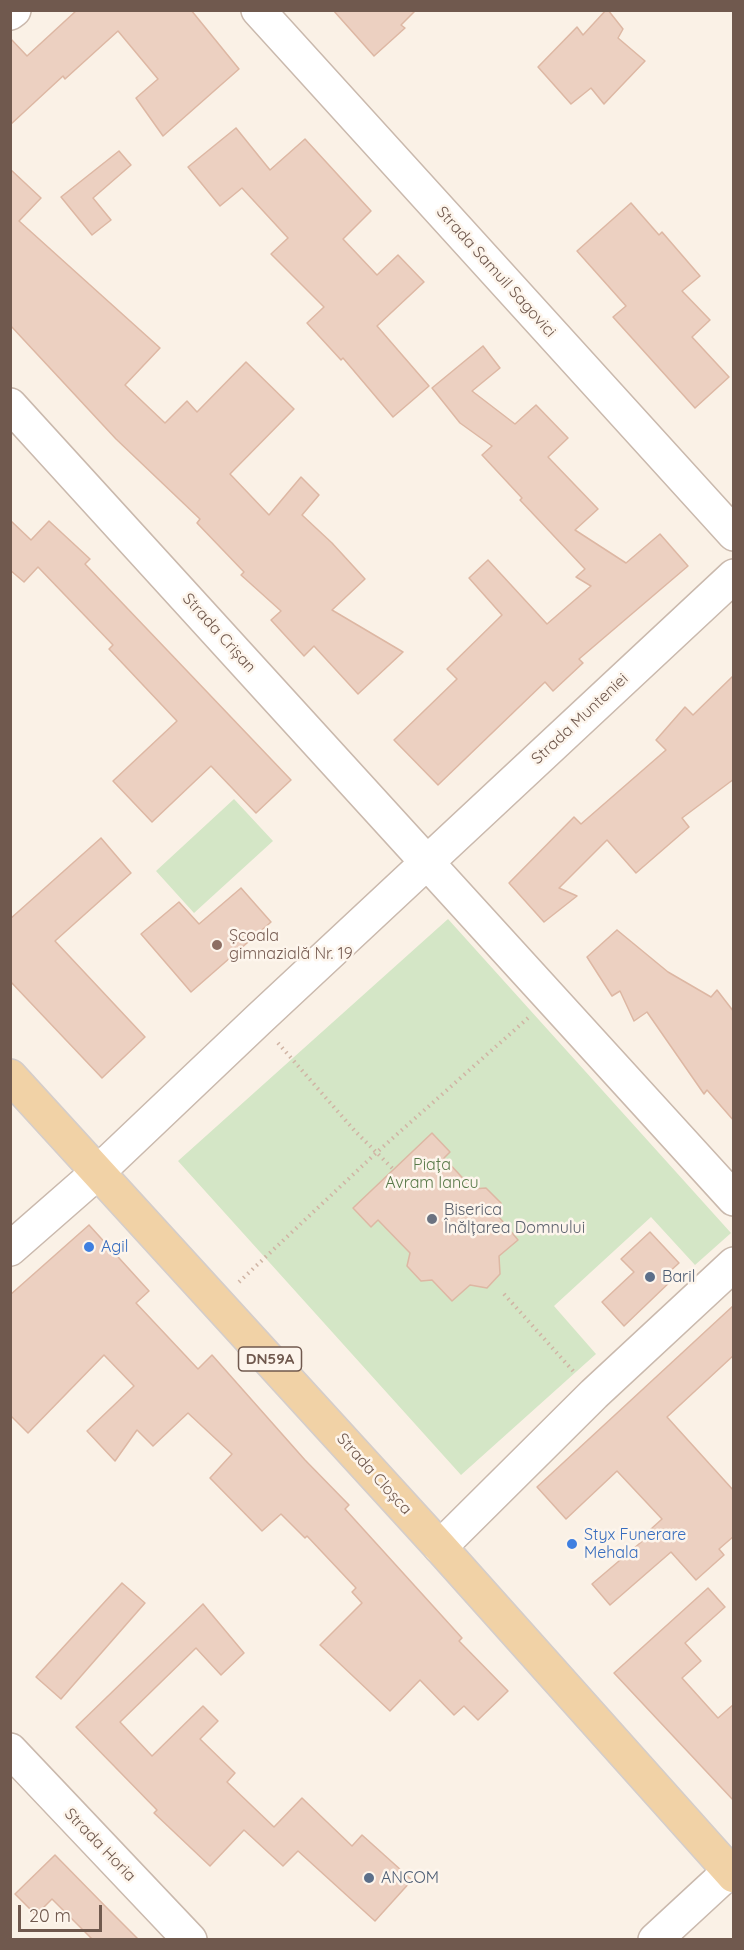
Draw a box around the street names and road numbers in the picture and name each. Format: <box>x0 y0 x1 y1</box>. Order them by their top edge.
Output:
street label: Strada Samuil Sagovici <box>432 203 560 341</box>
street label: Strada Crișan <box>178 589 260 677</box>
street label: Strada Munteniei <box>528 669 632 769</box>
road number: DN59A <box>238 1347 302 1371</box>
street label: Strada Cloșca <box>332 1429 416 1519</box>
street label: Strada Horia <box>60 1804 140 1886</box>

